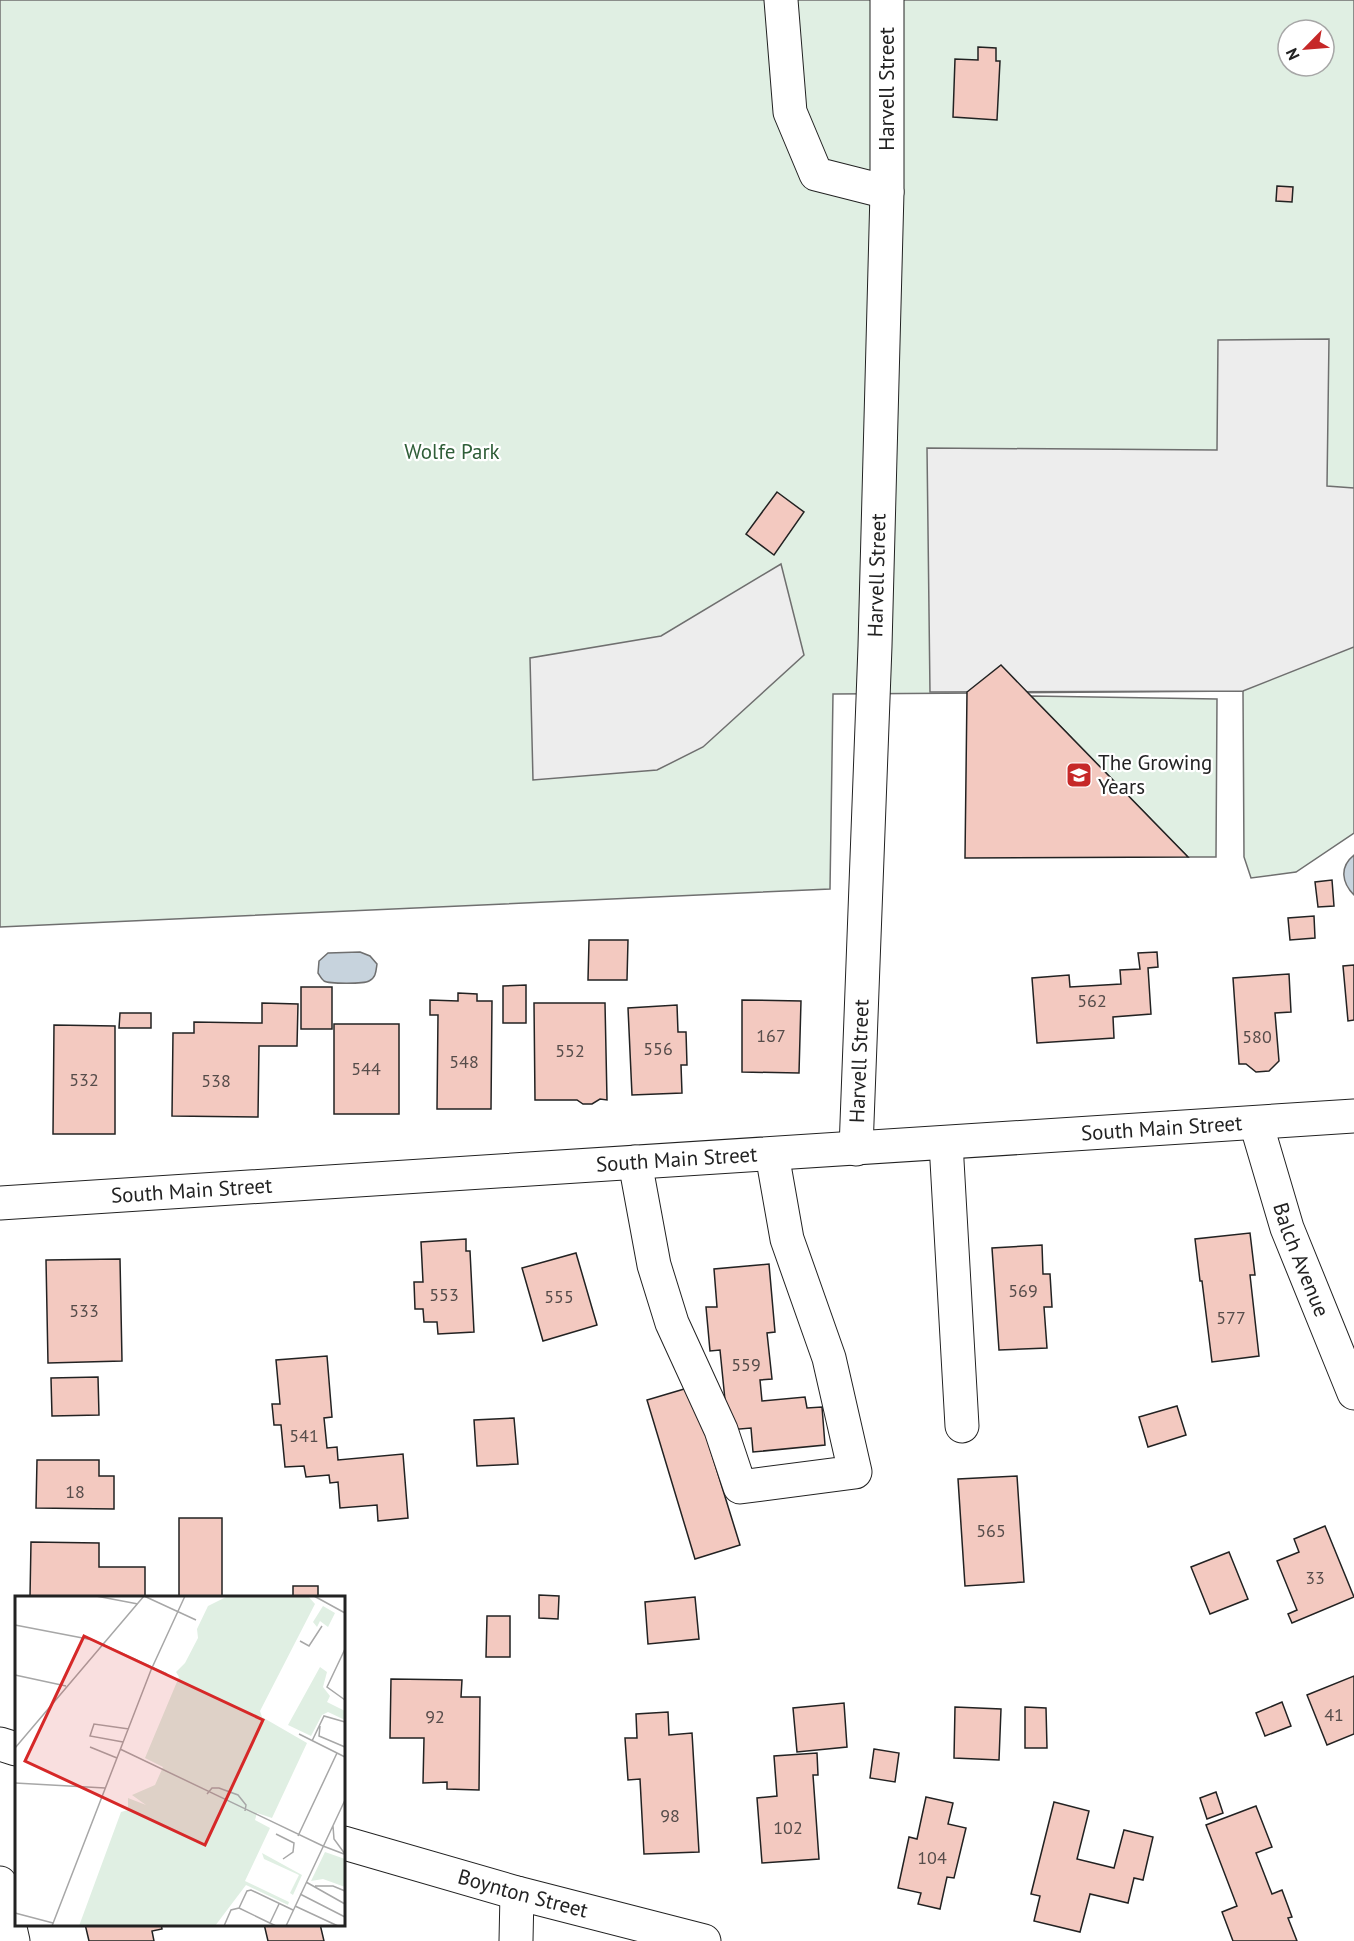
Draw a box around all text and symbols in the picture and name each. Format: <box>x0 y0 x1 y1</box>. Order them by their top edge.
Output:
north arrow <box>1276 18 1336 78</box>
street label: Harvell Street <box>873 27 900 151</box>
text: N <box>1281 45 1304 63</box>
park label: Wolfe Park <box>404 438 500 465</box>
street label: Harvell Street <box>861 513 891 638</box>
place label: The Growing Years <box>1098 749 1212 800</box>
school or university icon: The Growing Years <box>1064 760 1094 790</box>
house number: 562 <box>1077 989 1107 1012</box>
street label: Harvell Street <box>843 999 875 1123</box>
house number: 167 <box>756 1024 786 1047</box>
house number: 580 <box>1242 1025 1272 1048</box>
house number: 556 <box>643 1037 673 1060</box>
house number: 552 <box>555 1039 585 1062</box>
house number: 548 <box>449 1050 479 1073</box>
house number: 544 <box>351 1057 381 1080</box>
house number: 532 <box>69 1068 99 1091</box>
house number: 538 <box>201 1069 231 1092</box>
street label: South Main Street <box>1080 1109 1243 1147</box>
street label: South Main Street <box>595 1140 758 1178</box>
street label: South Main Street <box>110 1172 273 1209</box>
street label: Balch Avenue <box>1267 1199 1336 1321</box>
house number: 569 <box>1008 1279 1038 1302</box>
house number: 553 <box>429 1283 459 1306</box>
house number: 555 <box>544 1285 574 1308</box>
house number: 533 <box>69 1299 99 1322</box>
house number: 577 <box>1216 1306 1246 1329</box>
house number: 559 <box>731 1353 761 1376</box>
house number: 541 <box>289 1424 319 1447</box>
house number: 18 <box>65 1480 85 1503</box>
house number: 565 <box>976 1519 1006 1542</box>
house number: 33 <box>1305 1566 1325 1589</box>
inset map <box>15 1596 345 1926</box>
house number: 41 <box>1324 1703 1344 1726</box>
house number: 92 <box>425 1705 445 1728</box>
house number: 98 <box>660 1804 680 1827</box>
house number: 102 <box>773 1816 803 1839</box>
house number: 104 <box>917 1846 947 1869</box>
street label: Boynton Street <box>455 1863 591 1924</box>

